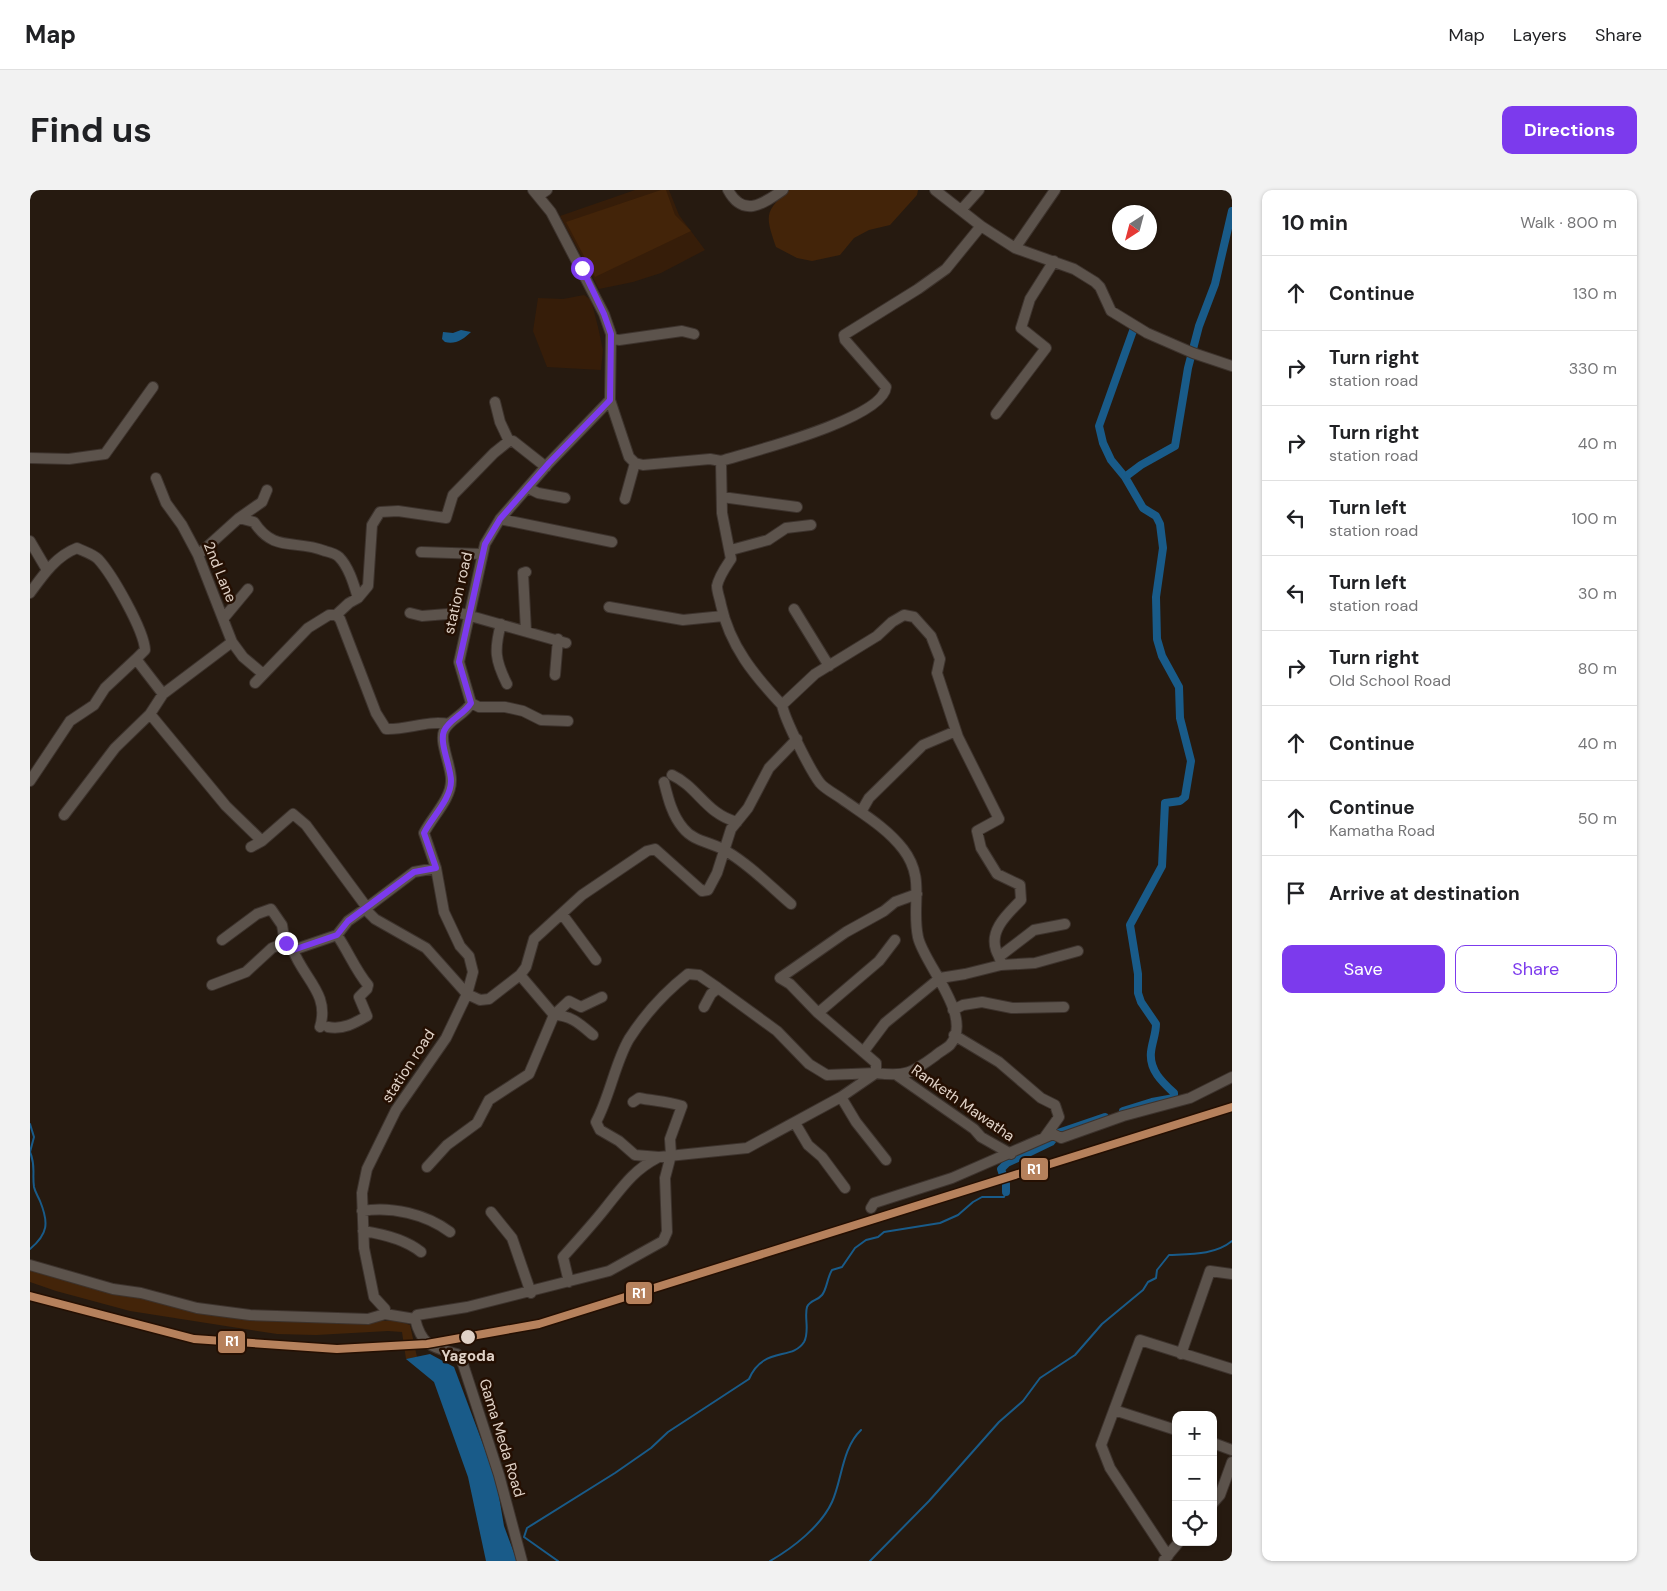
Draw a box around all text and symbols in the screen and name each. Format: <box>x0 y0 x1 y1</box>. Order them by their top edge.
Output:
text: Map <box>25 19 76 50</box>
text: Map <box>1449 23 1485 47</box>
text: Layers <box>1513 23 1567 47</box>
text: Share <box>1595 23 1642 47</box>
button: Directions <box>1502 106 1637 154</box>
text: Find us <box>30 107 152 153</box>
north arrow <box>1112 205 1157 250</box>
text: 10 min <box>1282 209 1348 237</box>
text: Walk · 800 m <box>1520 212 1617 233</box>
route start <box>571 257 594 280</box>
icon: ahead <box>1282 279 1310 307</box>
text: Continue <box>1329 281 1415 306</box>
text: 130 m <box>1573 283 1617 304</box>
text: Turn right <box>1329 345 1419 370</box>
icon: right <box>1282 354 1310 382</box>
text: 330 m <box>1569 358 1617 379</box>
text: station road <box>1329 370 1418 391</box>
text: Turn right <box>1329 420 1419 445</box>
icon: right <box>1282 429 1310 457</box>
text: 40 m <box>1578 433 1617 454</box>
text: station road <box>1329 445 1418 466</box>
text: Turn left <box>1329 495 1407 520</box>
icon: left <box>1282 504 1310 532</box>
text: 100 m <box>1572 508 1617 529</box>
text: station road <box>1329 520 1418 541</box>
street label: 2nd Lane <box>199 539 241 605</box>
street label: station road <box>439 550 477 636</box>
text: Turn left <box>1329 570 1407 595</box>
icon: left <box>1282 579 1310 607</box>
text: 30 m <box>1578 583 1617 604</box>
text: station road <box>1329 595 1418 616</box>
text: Turn right <box>1329 645 1419 670</box>
icon: right <box>1282 654 1310 682</box>
text: 80 m <box>1578 658 1617 679</box>
text: Old School Road <box>1329 670 1451 691</box>
icon: ahead <box>1282 729 1310 757</box>
text: Continue <box>1329 731 1415 756</box>
text: 40 m <box>1578 733 1617 754</box>
text: Continue <box>1329 795 1415 820</box>
icon: ahead <box>1282 804 1310 832</box>
text: 50 m <box>1578 808 1617 829</box>
text: Kamatha Road <box>1329 820 1435 841</box>
icon: arrive <box>1282 879 1310 907</box>
text: Arrive at destination <box>1329 881 1520 906</box>
route end <box>275 932 298 955</box>
button: Save <box>1282 945 1445 993</box>
button: Share <box>1455 945 1617 993</box>
street label: station road <box>377 1025 439 1107</box>
street label: Ranketh Mawatha <box>907 1060 1019 1146</box>
line badge: R1 <box>1020 1157 1049 1181</box>
text: R1 <box>1027 1160 1041 1178</box>
line badge: R1 <box>625 1281 653 1305</box>
text: R1 <box>632 1284 646 1302</box>
marker: Yagoda <box>459 1328 477 1346</box>
line badge: R1 <box>217 1330 246 1354</box>
text: R1 <box>225 1332 239 1350</box>
place label: Yagoda <box>441 1346 495 1366</box>
street label: Gama Meda Road <box>475 1376 529 1500</box>
map controls <box>1172 1411 1217 1546</box>
button: + <box>1172 1411 1217 1456</box>
button: − <box>1172 1456 1217 1501</box>
button: locate <box>1172 1501 1217 1546</box>

